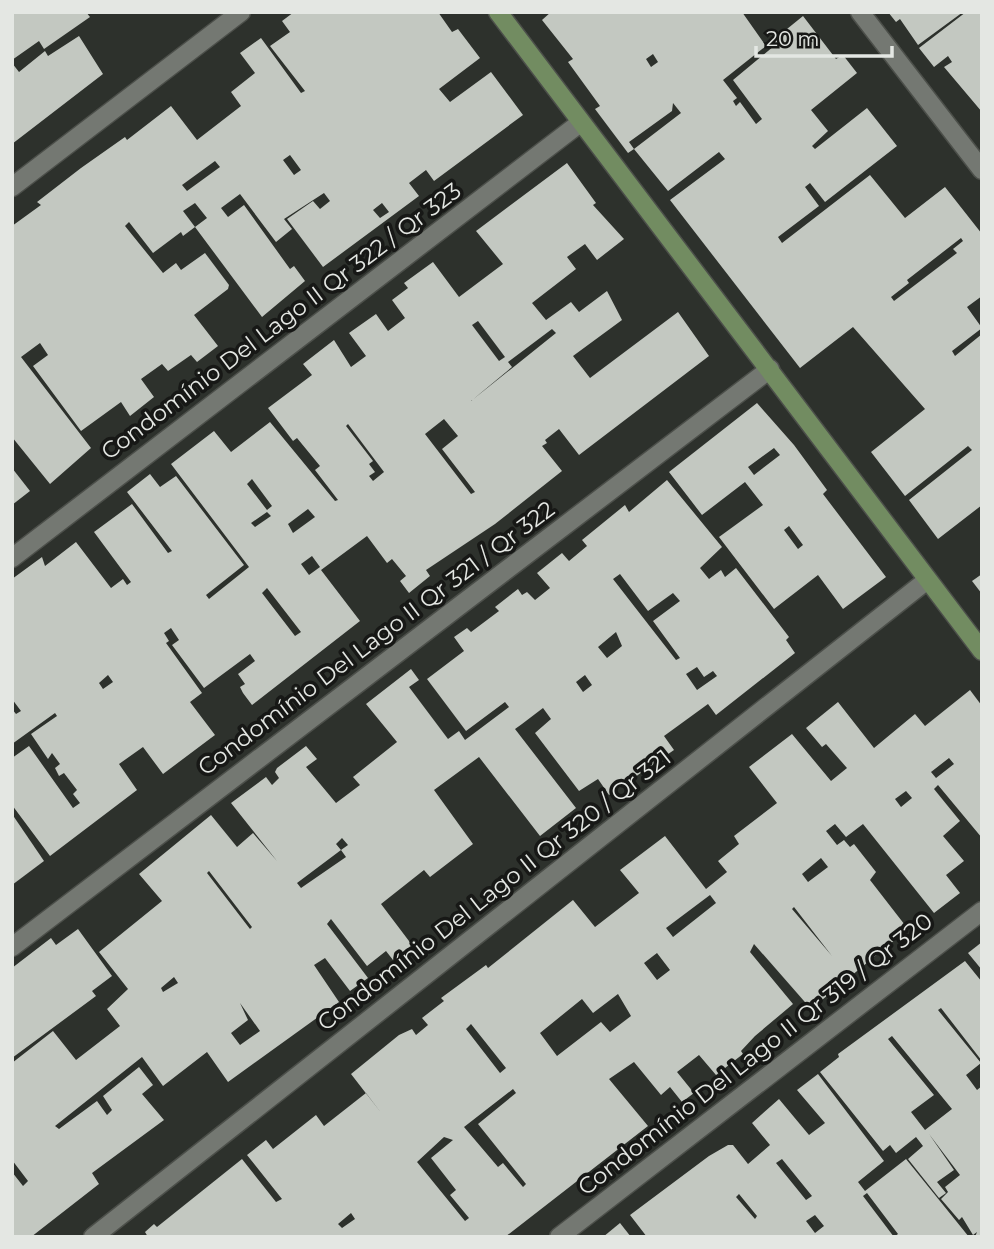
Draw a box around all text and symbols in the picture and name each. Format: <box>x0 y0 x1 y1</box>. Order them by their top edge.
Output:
scale bar <box>756 14 892 58</box>
text: 20 m <box>766 26 820 51</box>
street label: Condomínio Del Lago II Qr 322 / Qr 323 <box>95 176 467 466</box>
street label: Condomínio Del Lago II Qr 321 / Qr 322 <box>192 495 560 781</box>
street label: Condomínio Del Lago II Qr 320 / Qr 321 <box>312 743 676 1037</box>
street label: Condomínio Del Lago II Qr 319 / Qr 320 <box>572 907 938 1201</box>

